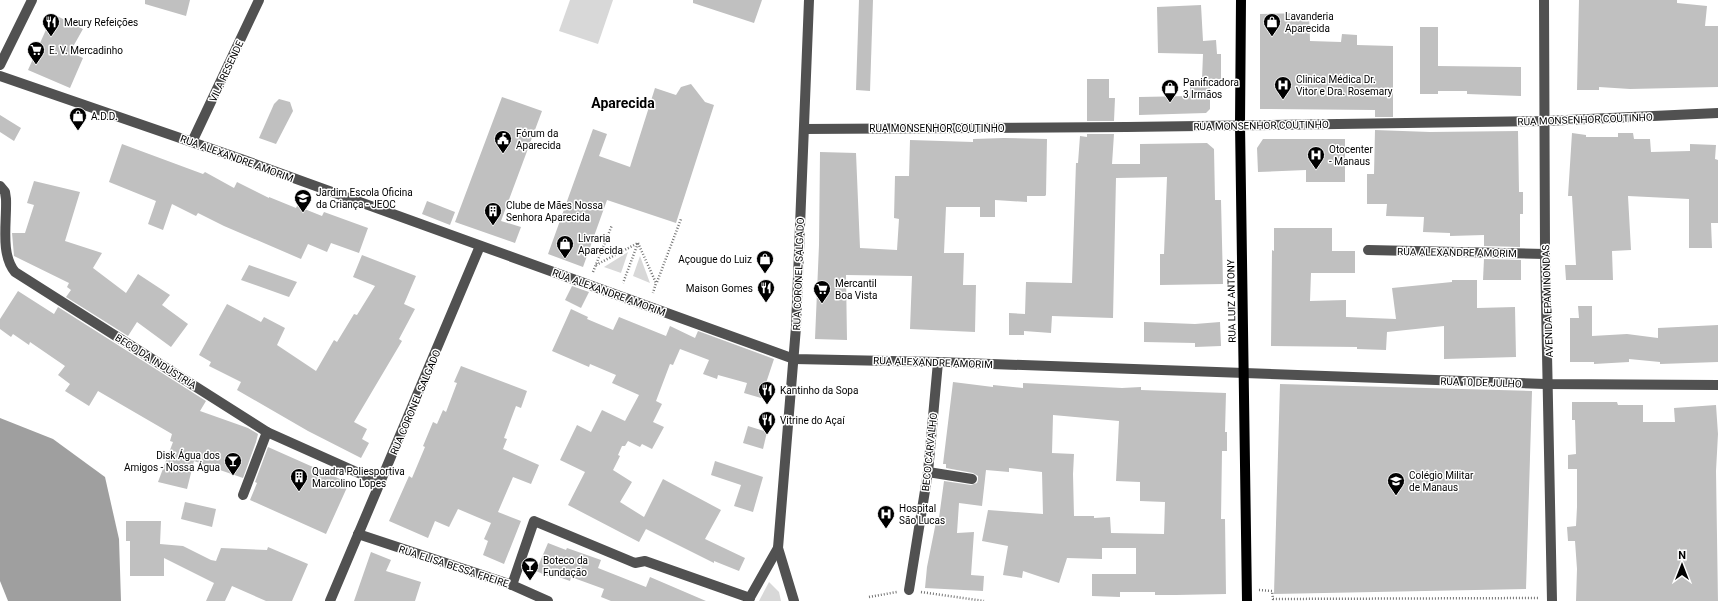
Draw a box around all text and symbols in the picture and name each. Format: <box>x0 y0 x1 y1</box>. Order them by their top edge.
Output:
place label: Lavanderia Aparecida <box>1285 11 1334 34</box>
restaurant icon: Meury Refeições <box>41 12 61 37</box>
shop icon: Lavanderia Aparecida <box>1262 12 1282 37</box>
place label: Meury Refeições <box>64 17 138 28</box>
street label: VILA RESENDE <box>207 39 246 104</box>
supermarket icon: E. V. Mercadinho <box>26 40 46 65</box>
place label: E. V. Mercadinho <box>49 45 123 56</box>
place label: Clinica Médica Dr. Vitor e Dra. Rosemary <box>1296 74 1393 97</box>
hospital icon: Clinica Médica Dr. Vitor e Dra. Rosemary <box>1273 75 1293 100</box>
place label: Panificadora 3 Irmãos <box>1183 77 1239 100</box>
shop icon: Panificadora 3 Irmãos <box>1160 78 1180 103</box>
district label: Aparecida <box>591 95 655 111</box>
shop icon: A.D.D. <box>68 106 88 131</box>
place label: A.D.D. <box>91 111 118 122</box>
street label: RUA MONSENHOR COUTINHO <box>1517 112 1653 127</box>
street label: RUA MONSENHOR COUTINHO <box>1193 119 1329 132</box>
street label: RUA MONSENHOR COUTINHO <box>869 123 1005 134</box>
place label: Fórum da Aparecida <box>516 128 561 151</box>
public building icon: Fórum da Aparecida <box>493 129 513 154</box>
street label: RUA ALEXANDRE AMORIM <box>179 133 295 184</box>
place label: Otocenter - Manaus <box>1329 144 1373 167</box>
hospital icon: Otocenter - Manaus <box>1306 145 1326 170</box>
place label: Jardim Escola Oficina da Criança - JEOC <box>316 187 413 210</box>
school or university icon: Jardim Escola Oficina da Criança - JEOC <box>293 188 313 213</box>
place label: Clube de Mães Nossa Senhora Aparecida <box>506 200 603 223</box>
building icon: Clube de Mães Nossa Senhora Aparecida <box>483 201 503 226</box>
street label: RUA CORONEL SALGADO <box>791 217 806 331</box>
place label: Livraria Aparecida <box>578 233 623 256</box>
shop icon: Livraria Aparecida <box>555 234 575 259</box>
street label: AVENIDA EPAMINONDAS <box>1540 244 1555 358</box>
street label: RUA ALEXANDRE AMORIM <box>1397 246 1517 259</box>
shop icon: Açougue do Luiz <box>755 249 775 274</box>
place label: Açougue do Luiz <box>678 254 752 265</box>
street label: RUA LUIZ ANTONY <box>1225 259 1238 343</box>
street label: RUA ALEXANDRE AMORIM <box>551 267 667 318</box>
restaurant icon: Maison Gomes <box>756 278 776 303</box>
place label: Mercantil Boa Vista <box>835 278 878 301</box>
supermarket icon: Mercantil Boa Vista <box>812 279 832 304</box>
place label: Maison Gomes <box>686 283 753 294</box>
street label: BECO DA INDÚSTRIA <box>113 331 199 391</box>
street label: RUA CORONEL SALGADO <box>388 348 443 456</box>
street label: RUA ALEXANDRE AMORIM <box>873 355 993 370</box>
street label: RUA 10 DE JULHO <box>1440 376 1522 389</box>
restaurant icon: Kantinho da Sopa <box>757 380 777 405</box>
place label: Kantinho da Sopa <box>780 385 858 396</box>
restaurant icon: Vitrine do Açaí <box>757 410 777 435</box>
street label: BECO CARVALHO <box>920 412 939 492</box>
place label: Vitrine do Açaí <box>780 415 845 426</box>
place label: Disk Água dos Amigos - Nossa Água <box>124 449 220 473</box>
bar icon: Disk Água dos Amigos - Nossa Água <box>223 451 243 476</box>
place label: Quadra Poliesportiva Marcolino Lopes <box>312 466 405 489</box>
building icon: Quadra Poliesportiva Marcolino Lopes <box>289 467 309 492</box>
place label: Colégio Militar de Manaus <box>1409 470 1474 493</box>
school or university icon: Colégio Militar de Manaus <box>1386 471 1406 496</box>
place label: Hospital São Lucas <box>899 503 945 526</box>
hospital icon: Hospital São Lucas <box>876 504 896 529</box>
street label: RUA ELISA BESSA FREIRE <box>397 543 511 590</box>
north arrow <box>1662 545 1702 585</box>
text: N <box>1678 549 1686 562</box>
place label: Boteco da Fundação <box>543 555 588 578</box>
bar icon: Boteco da Fundação <box>520 556 540 581</box>

